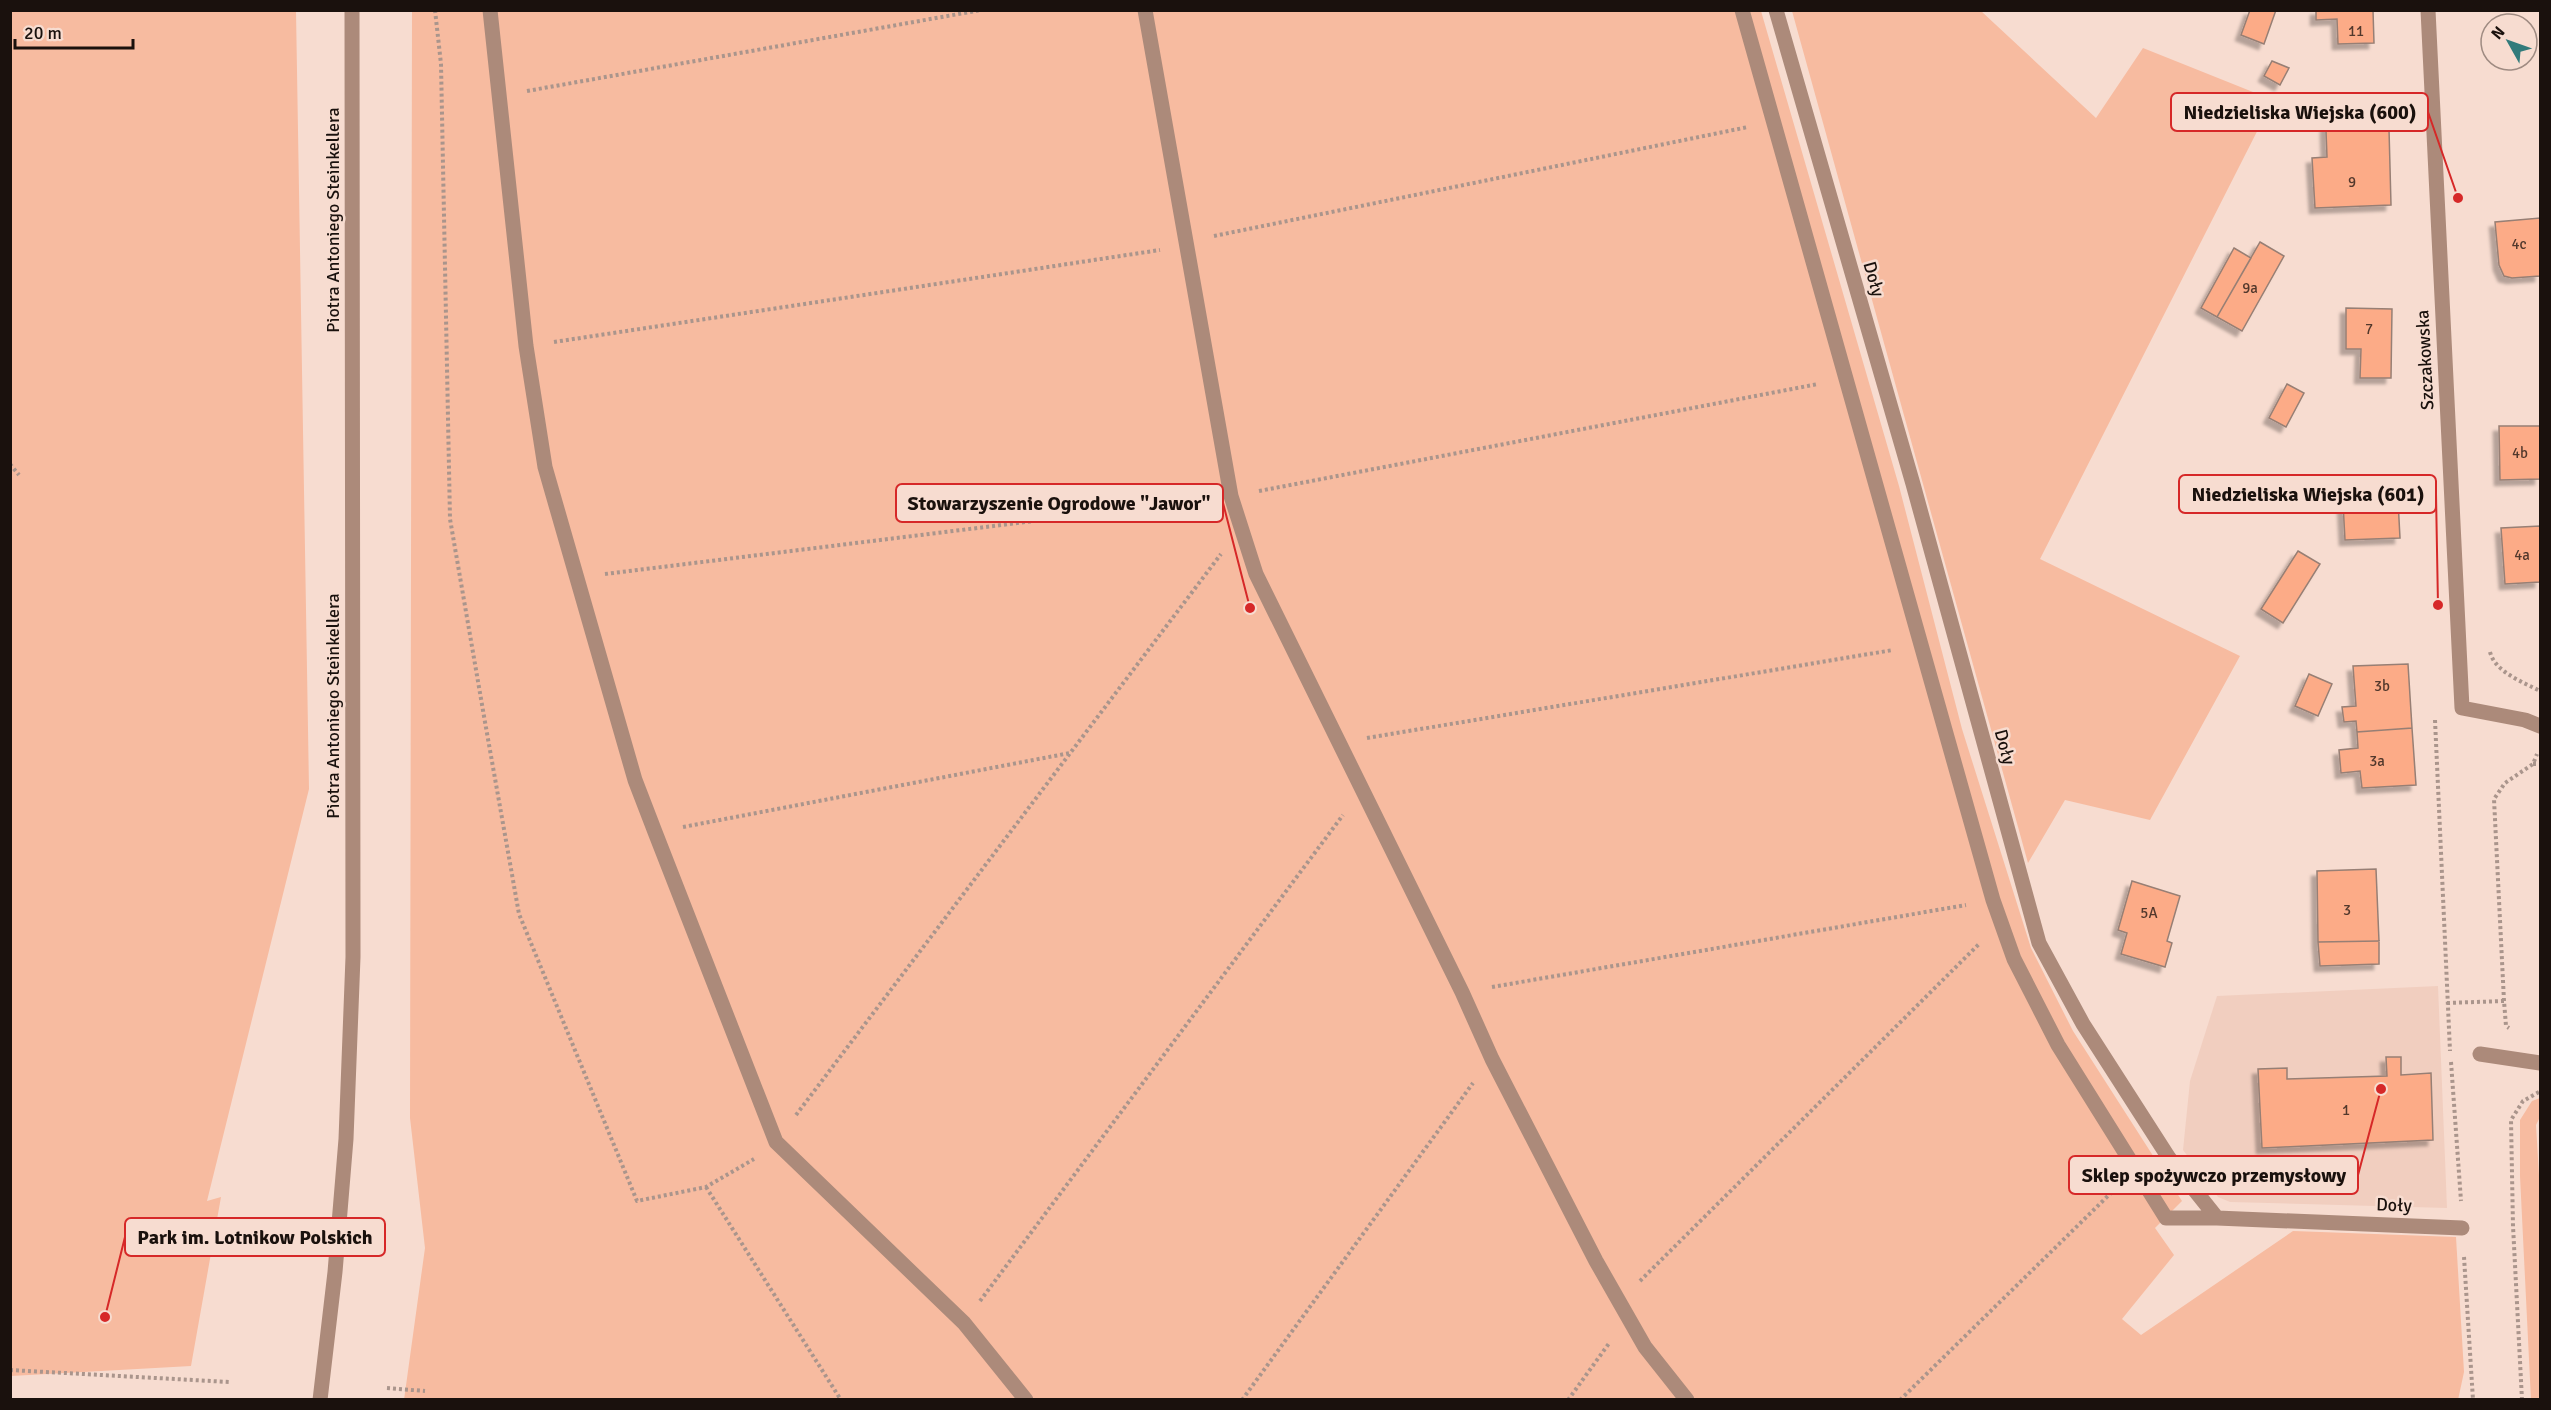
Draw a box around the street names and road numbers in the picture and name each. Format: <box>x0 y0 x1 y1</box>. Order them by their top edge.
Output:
street label: Piotra Antoniego Steinkellera <box>322 107 344 333</box>
street label: Doły <box>1858 259 1890 300</box>
street label: Szczakowska <box>2411 309 2439 411</box>
street label: Piotra Antoniego Steinkellera <box>322 593 344 819</box>
street label: Doły <box>1990 727 2020 768</box>
street label: Doły <box>2376 1193 2413 1217</box>

